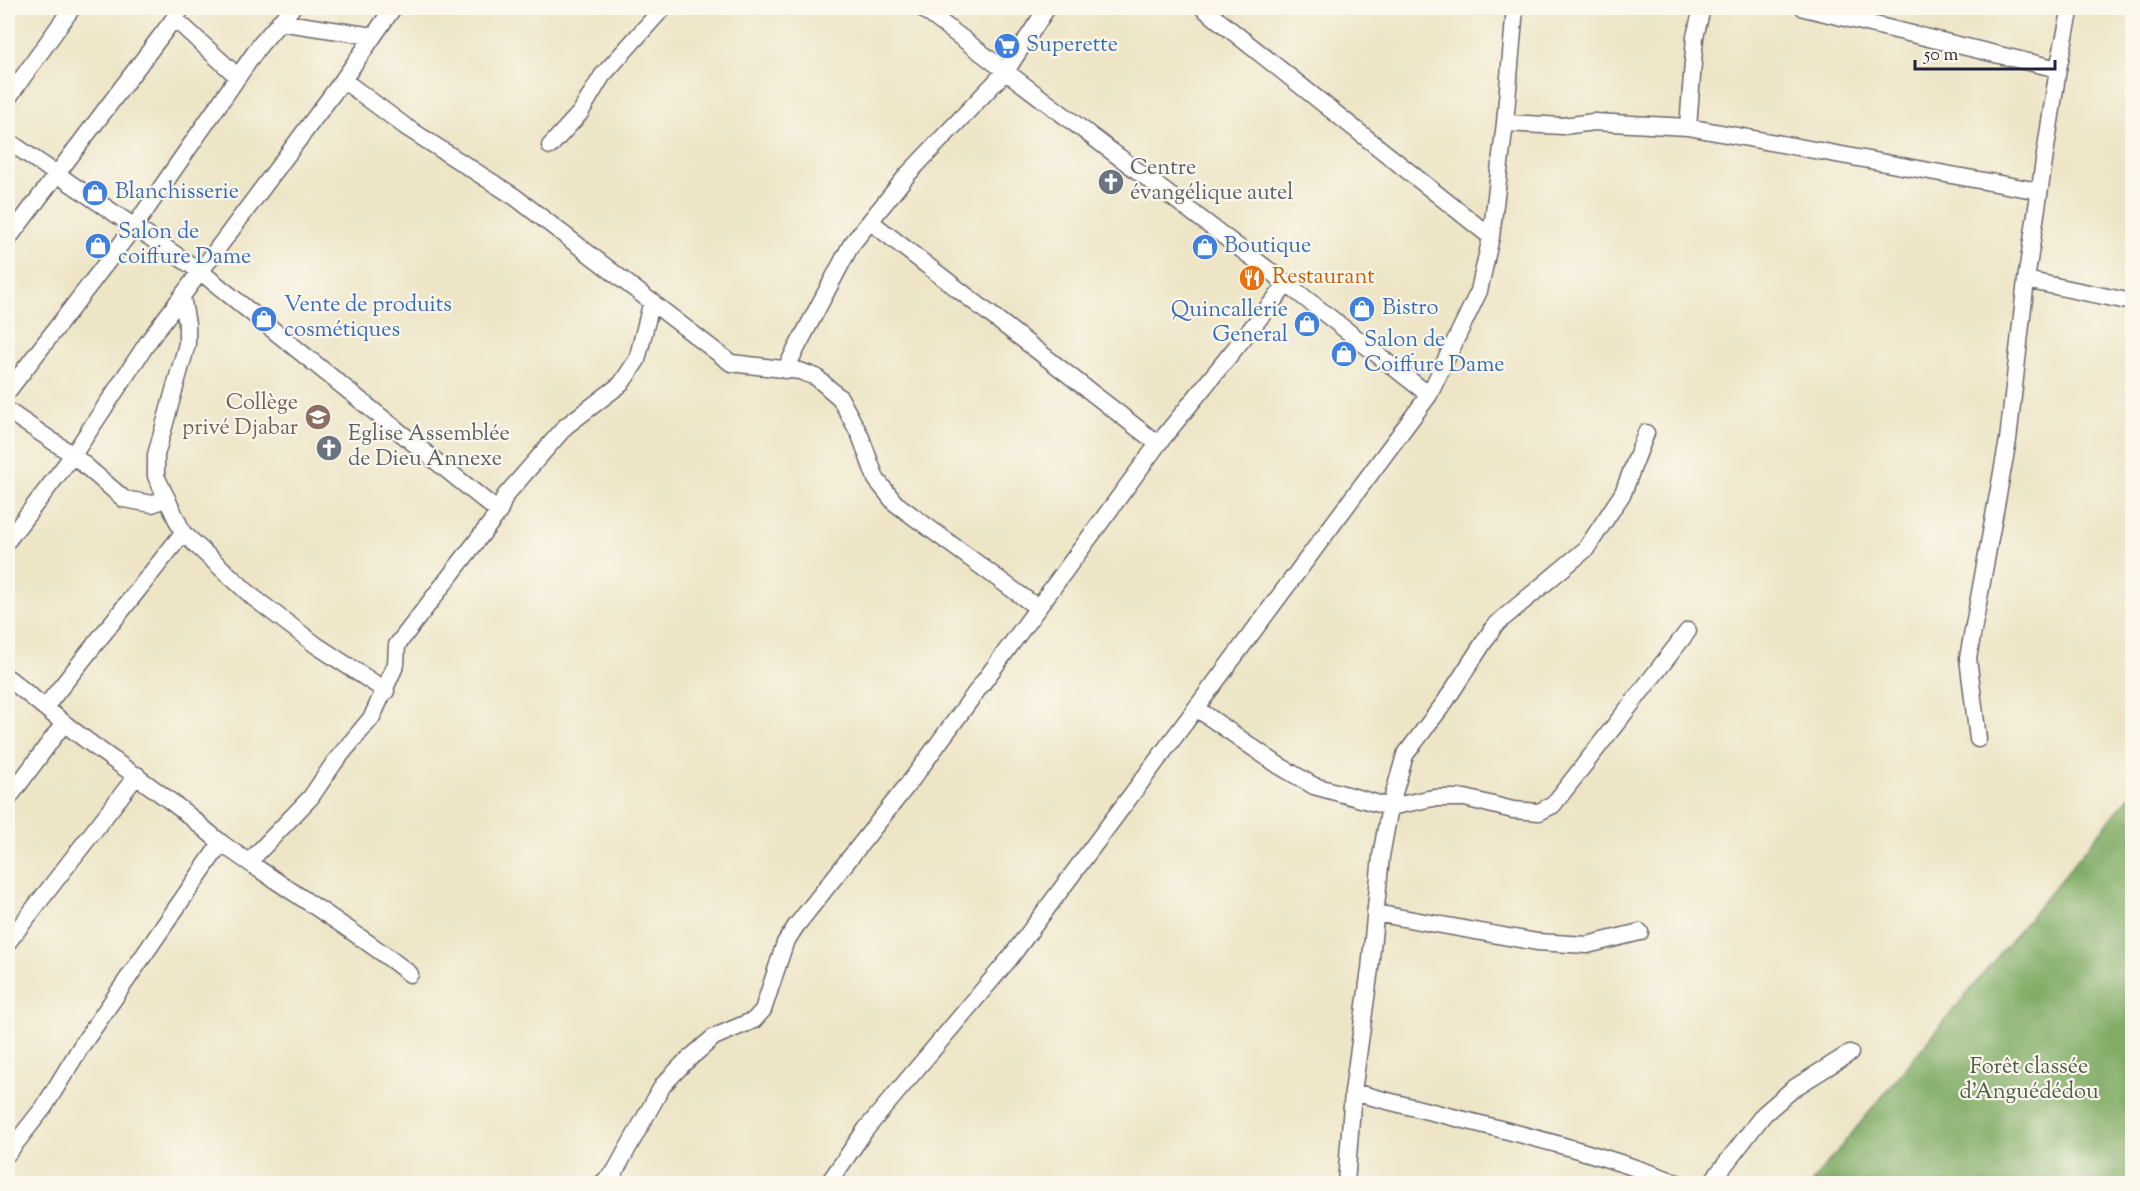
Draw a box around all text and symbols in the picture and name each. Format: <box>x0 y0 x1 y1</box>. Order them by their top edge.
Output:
place label: Superette <box>1026 30 1118 62</box>
supermarket icon: Superette <box>992 31 1022 61</box>
scale bar <box>1915 33 2054 71</box>
text: 50 m <box>1923 43 1959 69</box>
place label: Centre évangélique autel <box>1130 153 1293 210</box>
church icon: Centre évangélique autel <box>1096 167 1126 197</box>
place label: Blanchisserie <box>115 177 239 209</box>
shop icon: Blanchisserie <box>80 178 110 208</box>
place label: Salon de coiffure Dame <box>118 217 251 274</box>
shop icon: Salon de coiffure Dame <box>83 231 113 261</box>
place label: Boutique <box>1224 231 1311 263</box>
shop icon: Boutique <box>1190 232 1220 262</box>
place label: Restaurant <box>1272 262 1375 294</box>
restaurant icon: Restaurant <box>1237 263 1267 293</box>
place label: Vente de produits cosmétiques <box>284 290 452 347</box>
place label: Bistro <box>1382 293 1439 325</box>
shop icon: Bistro <box>1347 294 1377 324</box>
place label: Quincallerie General <box>1171 295 1288 352</box>
shop icon: Vente de produits cosmétiques <box>249 304 279 334</box>
shop icon: Quincallerie General <box>1292 309 1322 339</box>
place label: Salon de Coiffure Dame <box>1364 325 1504 382</box>
shop icon: Salon de Coiffure Dame <box>1329 339 1359 369</box>
place label: Collège privé Djabar <box>182 388 298 445</box>
school or university icon: Collège privé Djabar <box>303 402 333 432</box>
place label: Eglise Assemblée de Dieu Annexe <box>348 419 510 476</box>
church icon: Eglise Assemblée de Dieu Annexe <box>314 433 344 463</box>
park label: Forêt classée d’Anguédédou <box>1959 1052 2099 1109</box>

